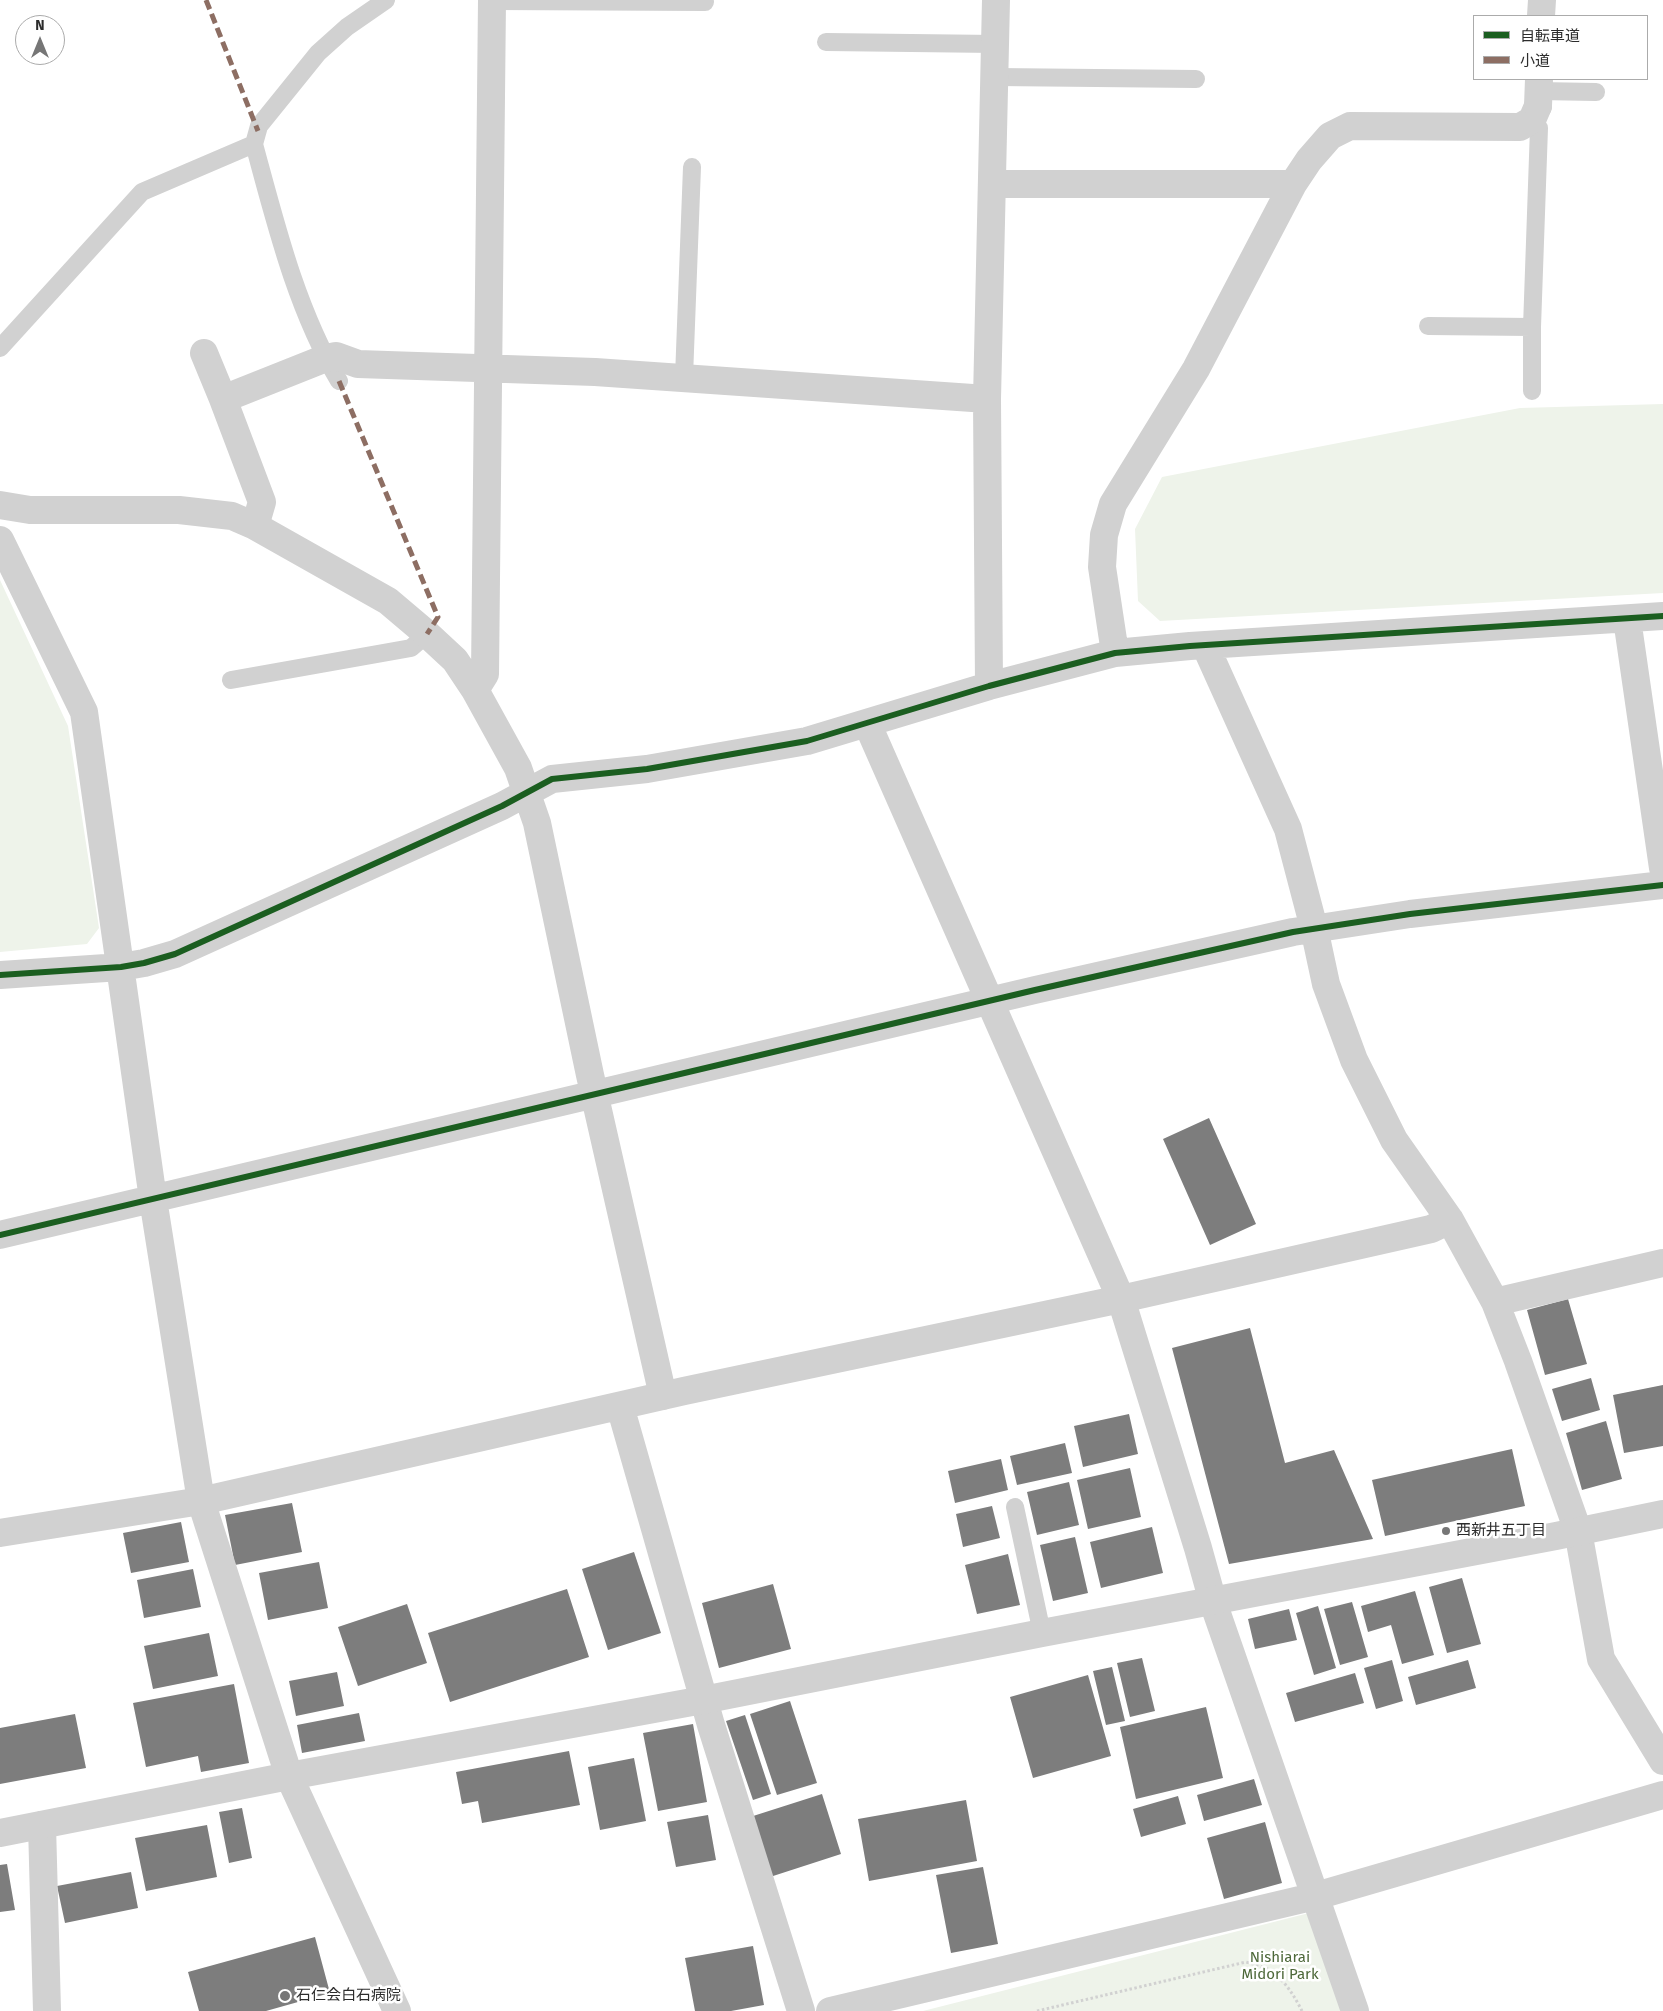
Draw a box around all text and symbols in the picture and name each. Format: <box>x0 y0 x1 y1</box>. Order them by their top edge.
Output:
north arrow <box>15 15 65 65</box>
legend <box>1473 15 1648 80</box>
text: N <box>35 17 45 34</box>
text: 自転車道 <box>1520 27 1580 45</box>
text: 小道 <box>1520 52 1550 70</box>
place label: 西新井五丁目 <box>1456 1522 1546 1540</box>
marker: 西新井五丁目 <box>1440 1525 1452 1537</box>
park label: Nishiarai Midori Park <box>1241 1949 1319 1984</box>
place label: 石仁会白石病院 <box>296 1987 401 2005</box>
marker: 石仁会白石病院 <box>278 1989 292 2003</box>

